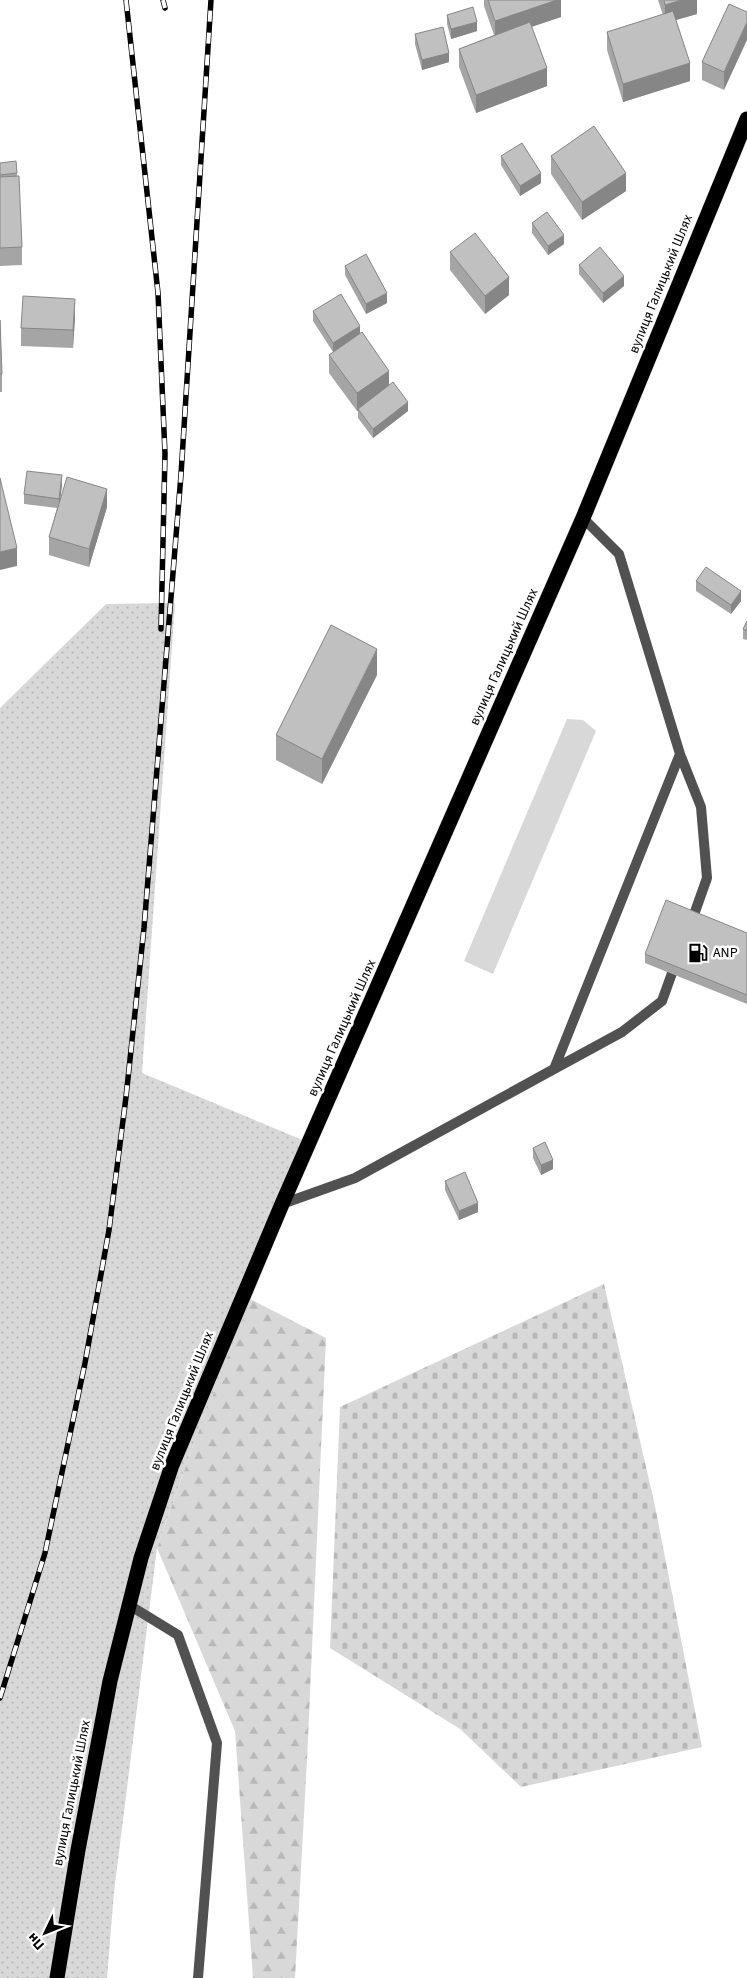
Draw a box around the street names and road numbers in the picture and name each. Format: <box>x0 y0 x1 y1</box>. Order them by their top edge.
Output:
street label: вулиця Галицький Шлях <box>624 211 698 356</box>
street label: вулиця Галицький Шлях <box>465 585 544 729</box>
street label: вулиця Галицький Шлях <box>303 956 382 1100</box>
street label: вулиця Галицький Шлях <box>145 1328 219 1473</box>
street label: вулиця Галицький Шлях <box>48 1718 96 1868</box>

